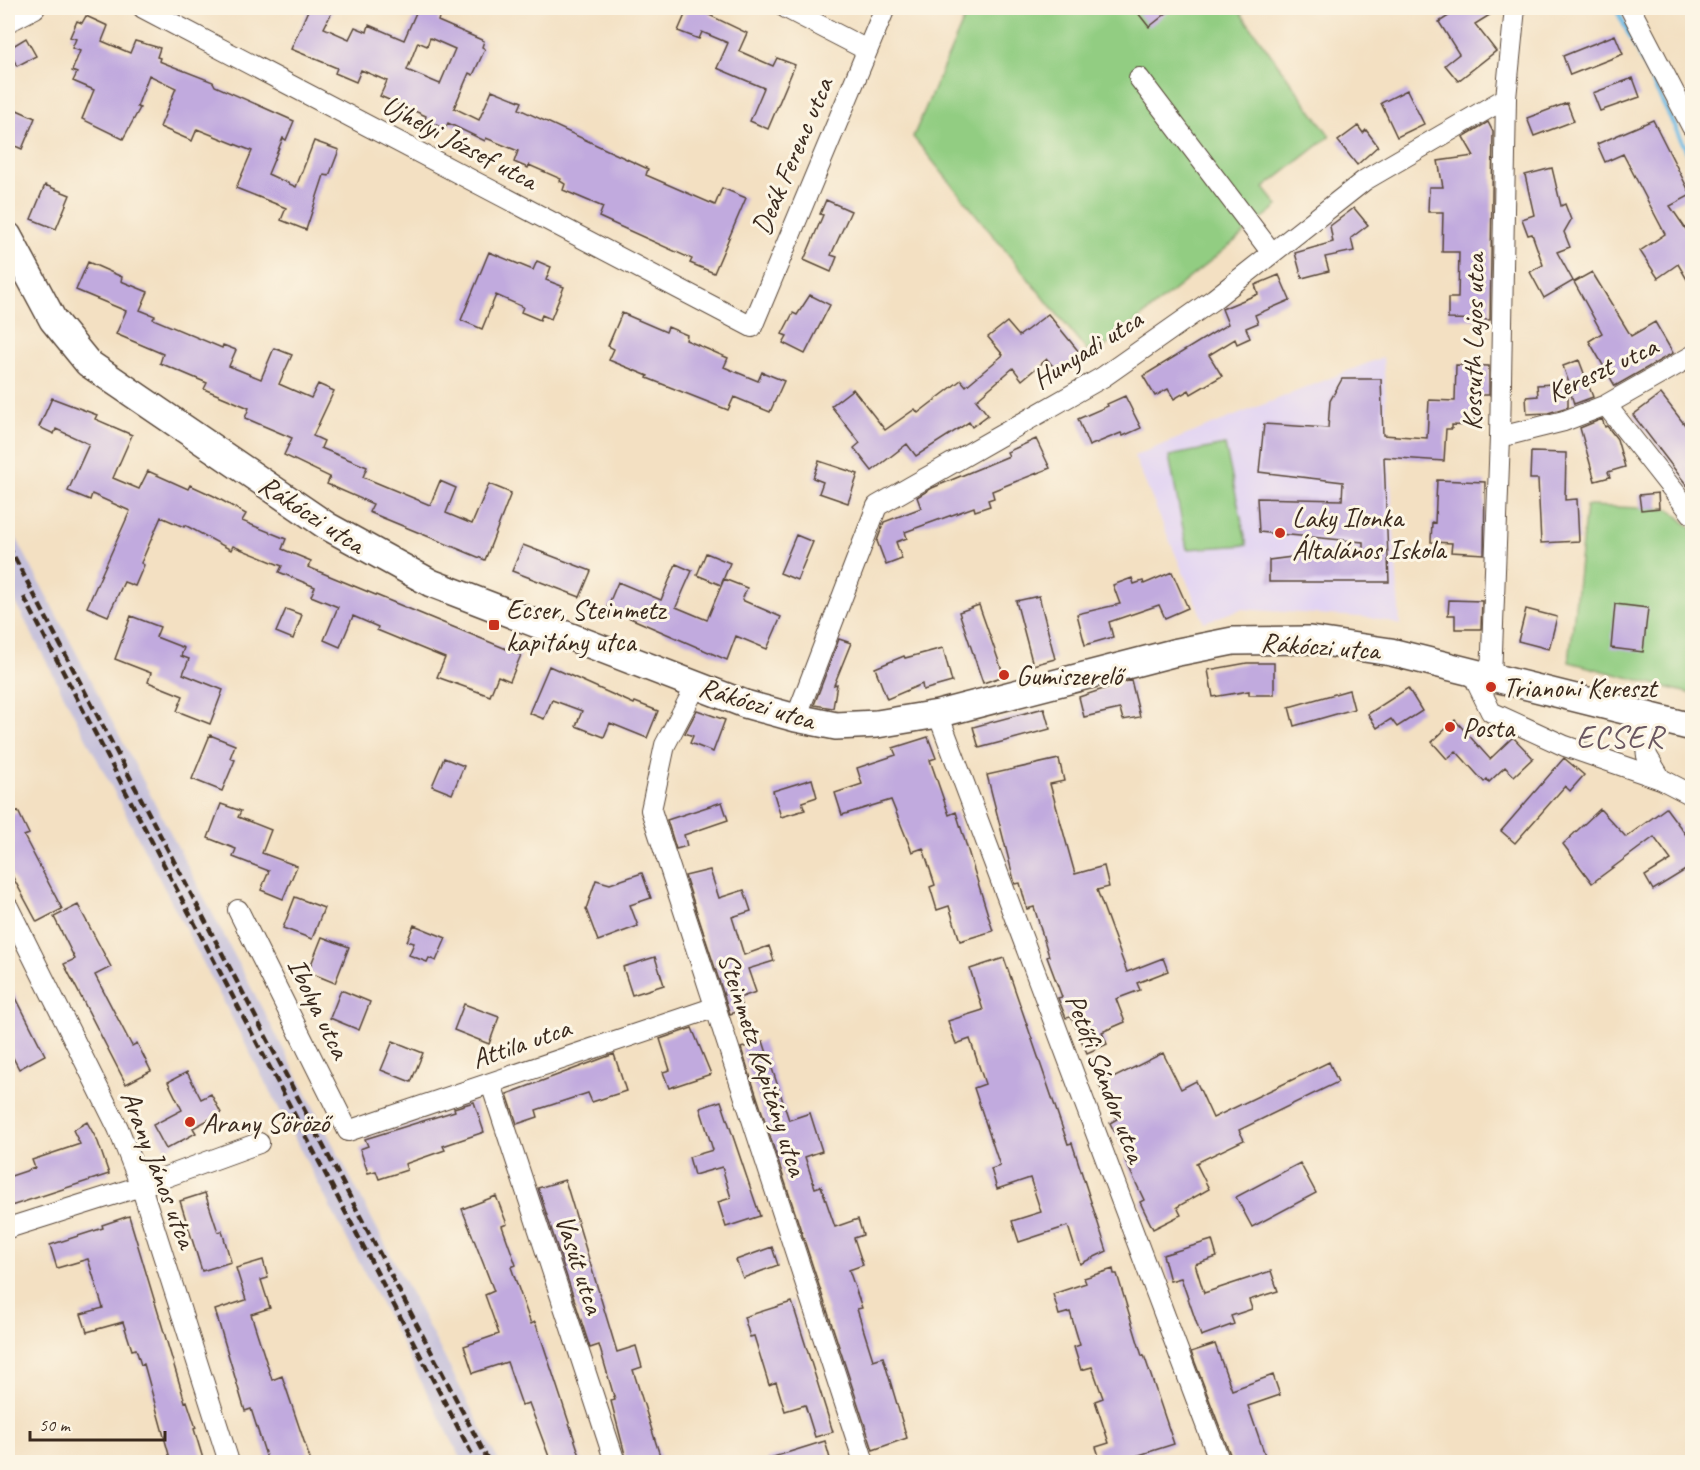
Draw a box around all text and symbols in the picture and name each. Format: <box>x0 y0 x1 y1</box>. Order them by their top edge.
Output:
street label: Deák Ferenc utca <box>743 71 841 240</box>
street label: Ujhelyi József utca <box>377 87 546 199</box>
street label: Kossuth Lajos utca <box>1454 251 1492 431</box>
street label: Hunyadi utca <box>1025 301 1150 396</box>
street label: Kereszt utca <box>1541 327 1664 410</box>
street label: Rákóczi utca <box>252 467 374 563</box>
place label: Laky Ilonka Általános Iskola <box>1292 500 1448 567</box>
marker: Laky Ilonka Általános Iskola <box>1273 526 1287 540</box>
place label: Ecser, Steinmetz kapitány utca <box>506 592 667 659</box>
marker: Ecser, Steinmetz kapitány utca <box>487 618 501 632</box>
street label: Rákóczi utca <box>1259 624 1383 668</box>
place label: Gumiszerelő <box>1016 658 1126 693</box>
marker: Gumiszerelő <box>997 668 1011 682</box>
street label: Rákóczi utca <box>695 669 822 738</box>
place label: Trianoni Kereszt <box>1503 670 1659 705</box>
marker: Trianoni Kereszt <box>1484 680 1498 694</box>
place label: Posta <box>1462 710 1516 745</box>
district label: ECSER <box>1576 716 1666 757</box>
marker: Posta <box>1443 720 1457 734</box>
street label: Steinmetz Kapitány utca <box>710 948 816 1181</box>
street label: Ibolya utca <box>280 952 359 1066</box>
street label: Petőfi Sándor utca <box>1058 989 1155 1169</box>
street label: Attila utca <box>467 1009 577 1076</box>
street label: Arany János utca <box>113 1085 206 1255</box>
place label: Arany Söröző <box>202 1105 333 1140</box>
marker: Arany Söröző <box>183 1115 197 1129</box>
street label: Vasút utca <box>548 1210 613 1320</box>
scale bar <box>30 1404 165 1442</box>
text: 50 m <box>39 1414 72 1436</box>

